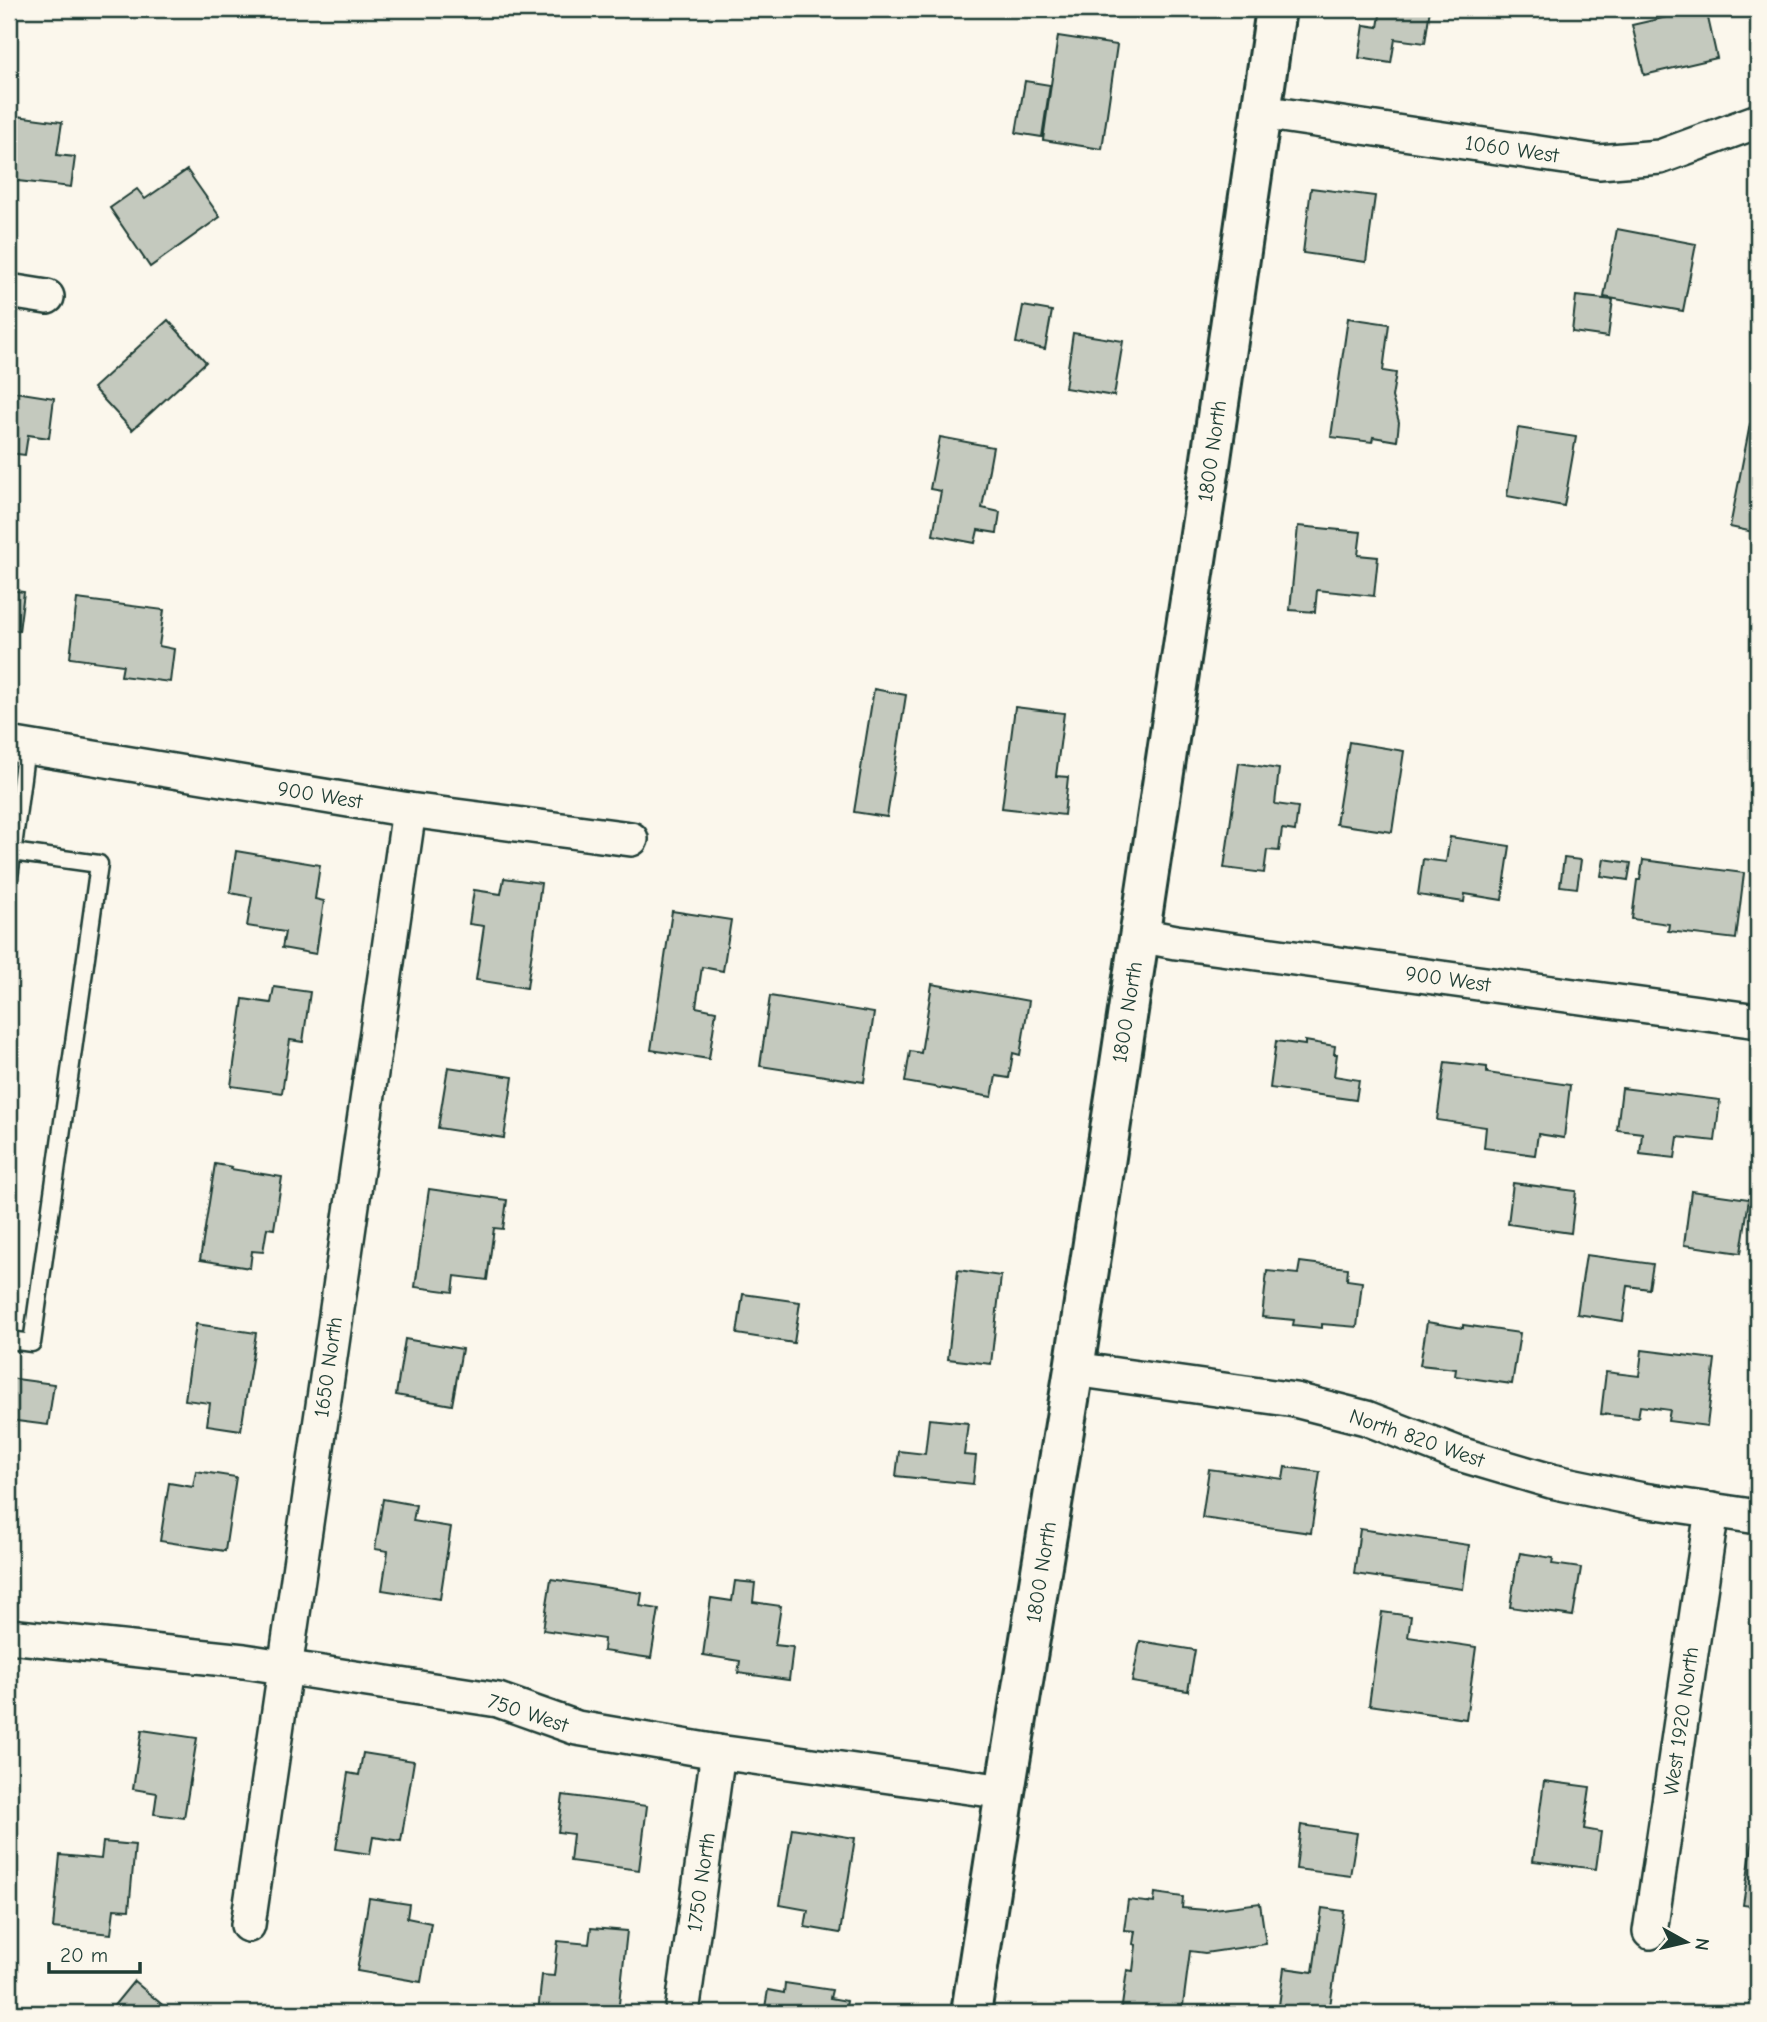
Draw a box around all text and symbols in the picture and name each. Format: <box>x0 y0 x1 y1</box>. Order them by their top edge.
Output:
street label: 1060 West <box>1464 131 1561 168</box>
street label: 1800 North <box>1193 399 1231 503</box>
street label: 900 West <box>276 776 365 814</box>
street label: 1800 North <box>1107 960 1147 1064</box>
street label: 900 West <box>1404 961 1493 997</box>
street label: 1650 North <box>309 1315 347 1419</box>
street label: North 820 West <box>1346 1404 1489 1473</box>
street label: 1800 North <box>1021 1520 1061 1624</box>
street label: West 1920 North <box>1659 1645 1703 1797</box>
street label: 750 West <box>485 1689 572 1738</box>
street label: 1750 North <box>682 1831 720 1933</box>
north arrow <box>1652 1906 1722 1976</box>
scale bar <box>49 1931 140 1975</box>
text: N <box>1690 1937 1714 1952</box>
text: 20 m <box>60 1943 108 1967</box>

